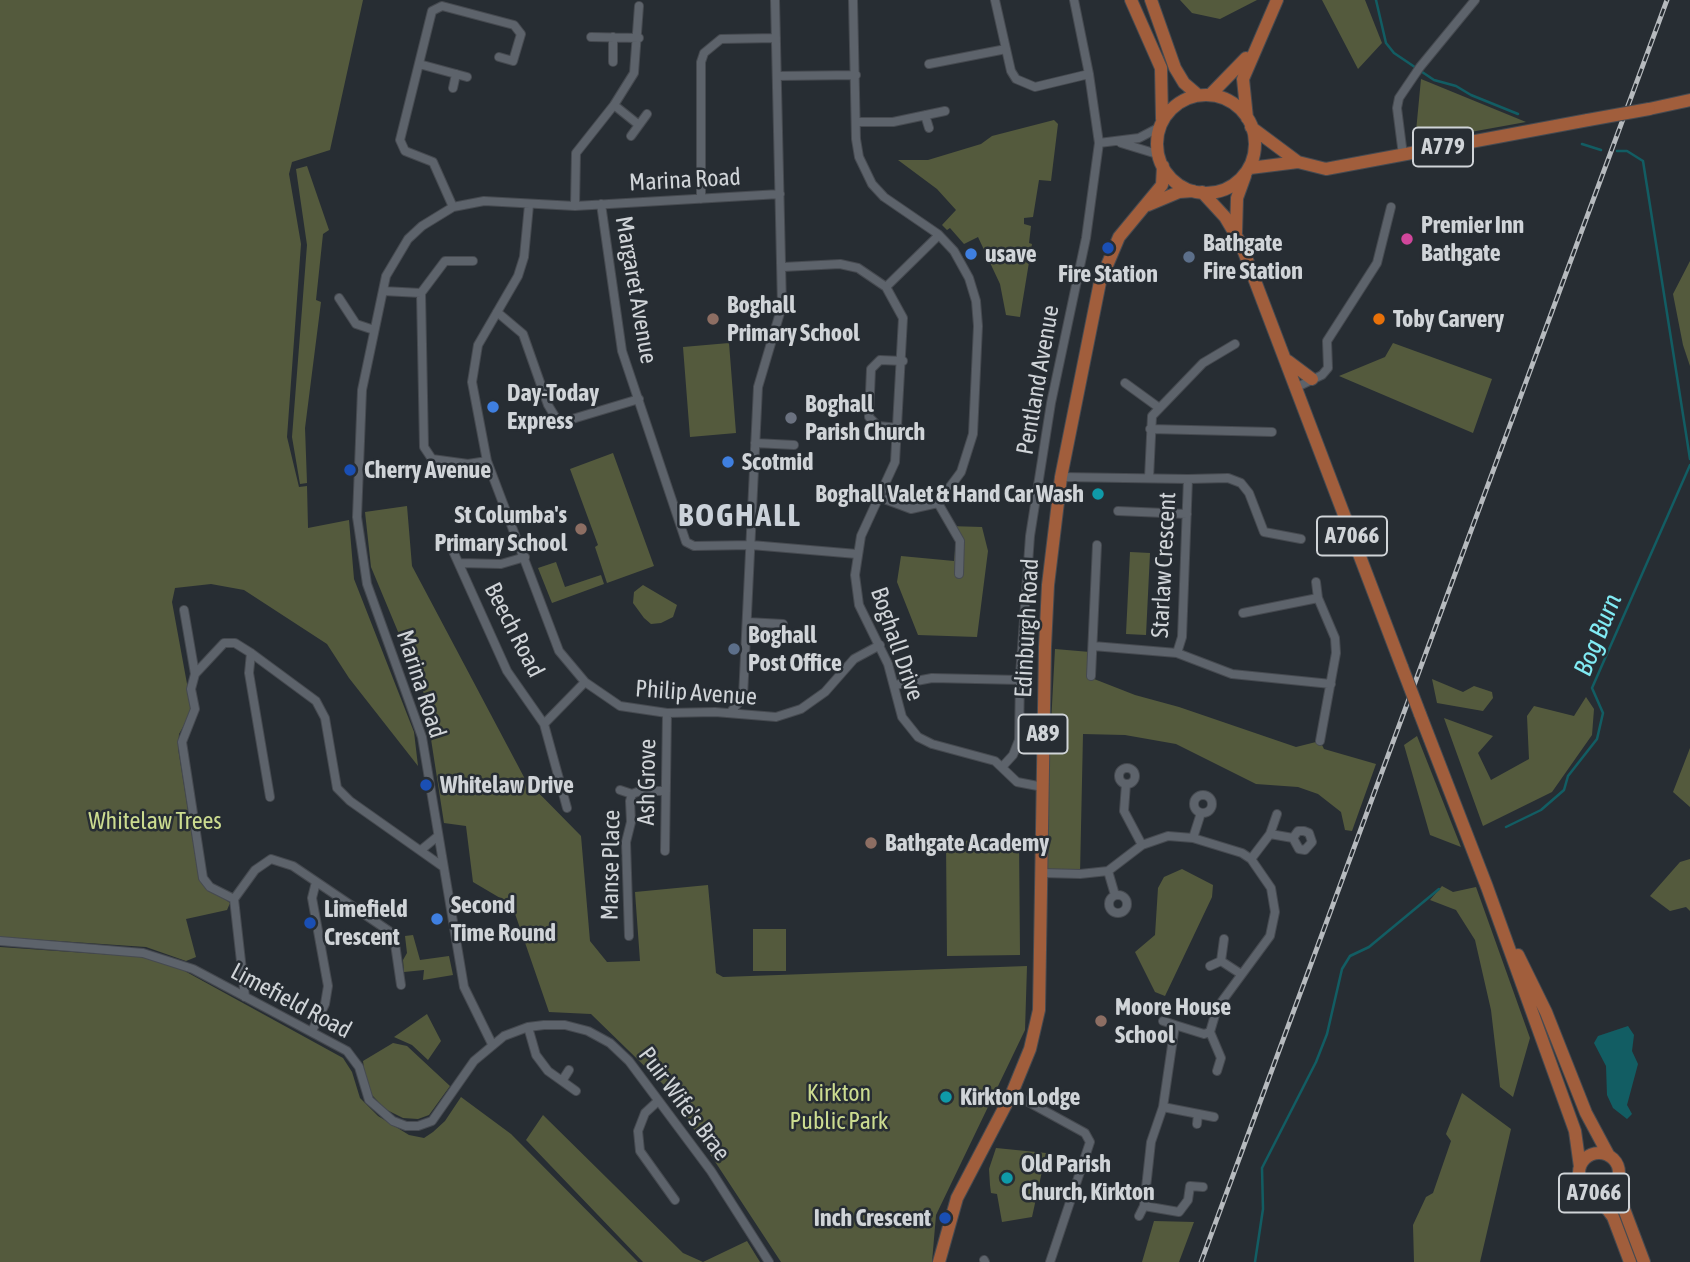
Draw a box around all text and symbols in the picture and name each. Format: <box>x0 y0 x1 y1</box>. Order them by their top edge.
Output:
road number: A779 <box>1413 128 1473 166</box>
street label: Marina Road <box>628 163 742 197</box>
place label: Premier Inn Bathgate <box>1421 211 1524 267</box>
street label: Margaret Avenue <box>609 214 663 366</box>
place label: Bathgate Fire Station <box>1203 229 1303 285</box>
marker: Premier Inn Bathgate <box>1399 231 1415 247</box>
place label: usave <box>985 240 1037 268</box>
marker: Fire Station <box>1100 240 1116 256</box>
marker: usave <box>963 246 979 262</box>
marker: Bathgate Fire Station <box>1181 249 1197 265</box>
place label: Fire Station <box>1058 260 1158 288</box>
place label: Boghall Primary School <box>727 291 860 347</box>
street label: Pentland Avenue <box>1011 303 1065 457</box>
place label: Toby Carvery <box>1393 305 1504 333</box>
marker: Boghall Primary School <box>705 311 721 327</box>
marker: Toby Carvery <box>1371 311 1387 327</box>
place label: Day-Today Express <box>507 379 599 435</box>
place label: Boghall Parish Church <box>805 390 925 446</box>
marker: Day-Today Express <box>485 399 501 415</box>
marker: Boghall Parish Church <box>783 410 799 426</box>
place label: Scotmid <box>742 448 813 476</box>
marker: Scotmid <box>720 454 736 470</box>
place label: Cherry Avenue <box>364 456 491 484</box>
marker: Cherry Avenue <box>342 462 358 478</box>
place label: Boghall Valet & Hand Car Wash <box>815 480 1084 508</box>
marker: Boghall Valet & Hand Car Wash <box>1090 486 1106 502</box>
street label: Starlaw Crescent <box>1146 491 1182 639</box>
district label: BOGHALL <box>679 497 801 535</box>
place label: St Columba's Primary School <box>434 501 567 557</box>
road number: A7066 <box>1317 516 1387 556</box>
marker: St Columba's Primary School <box>573 521 589 537</box>
street label: Edinburgh Road <box>1009 558 1045 698</box>
street label: Beech Road <box>478 578 550 682</box>
street label: Boghall Drive <box>864 583 930 705</box>
water label: Bog Burn <box>1568 590 1628 680</box>
place label: Boghall Post Office <box>748 621 842 677</box>
street label: Marina Road <box>390 626 452 742</box>
marker: Boghall Post Office <box>726 641 742 657</box>
street label: Philip Avenue <box>634 674 758 712</box>
road number: A89 <box>1018 714 1068 754</box>
street label: Ash Grove <box>632 738 662 826</box>
place label: Whitelaw Drive <box>440 771 574 799</box>
marker: Whitelaw Drive <box>418 777 434 793</box>
park label: Whitelaw Trees <box>88 807 222 835</box>
street label: Manse Place <box>596 809 626 921</box>
place label: Bathgate Academy <box>885 829 1049 857</box>
marker: Bathgate Academy <box>863 835 879 851</box>
place label: Second Time Round <box>451 891 556 947</box>
place label: Limefield Crescent <box>324 895 408 951</box>
marker: Second Time Round <box>429 911 445 927</box>
marker: Limefield Crescent <box>302 915 318 931</box>
street label: Limefield Road <box>226 957 356 1045</box>
place label: Moore House School <box>1115 993 1231 1049</box>
marker: Moore House School <box>1093 1013 1109 1029</box>
street label: Puir Wife's Brae <box>632 1042 736 1166</box>
park label: Kirkton Public Park <box>790 1079 888 1135</box>
place label: Kirkton Lodge <box>960 1083 1080 1111</box>
marker: Kirkton Lodge <box>938 1089 954 1105</box>
place label: Old Parish Church, Kirkton <box>1021 1150 1155 1206</box>
marker: Old Parish Church, Kirkton <box>999 1170 1015 1186</box>
road number: A7066 <box>1559 1174 1629 1212</box>
place label: Inch Crescent <box>814 1204 931 1232</box>
marker: Inch Crescent <box>937 1210 953 1226</box>

